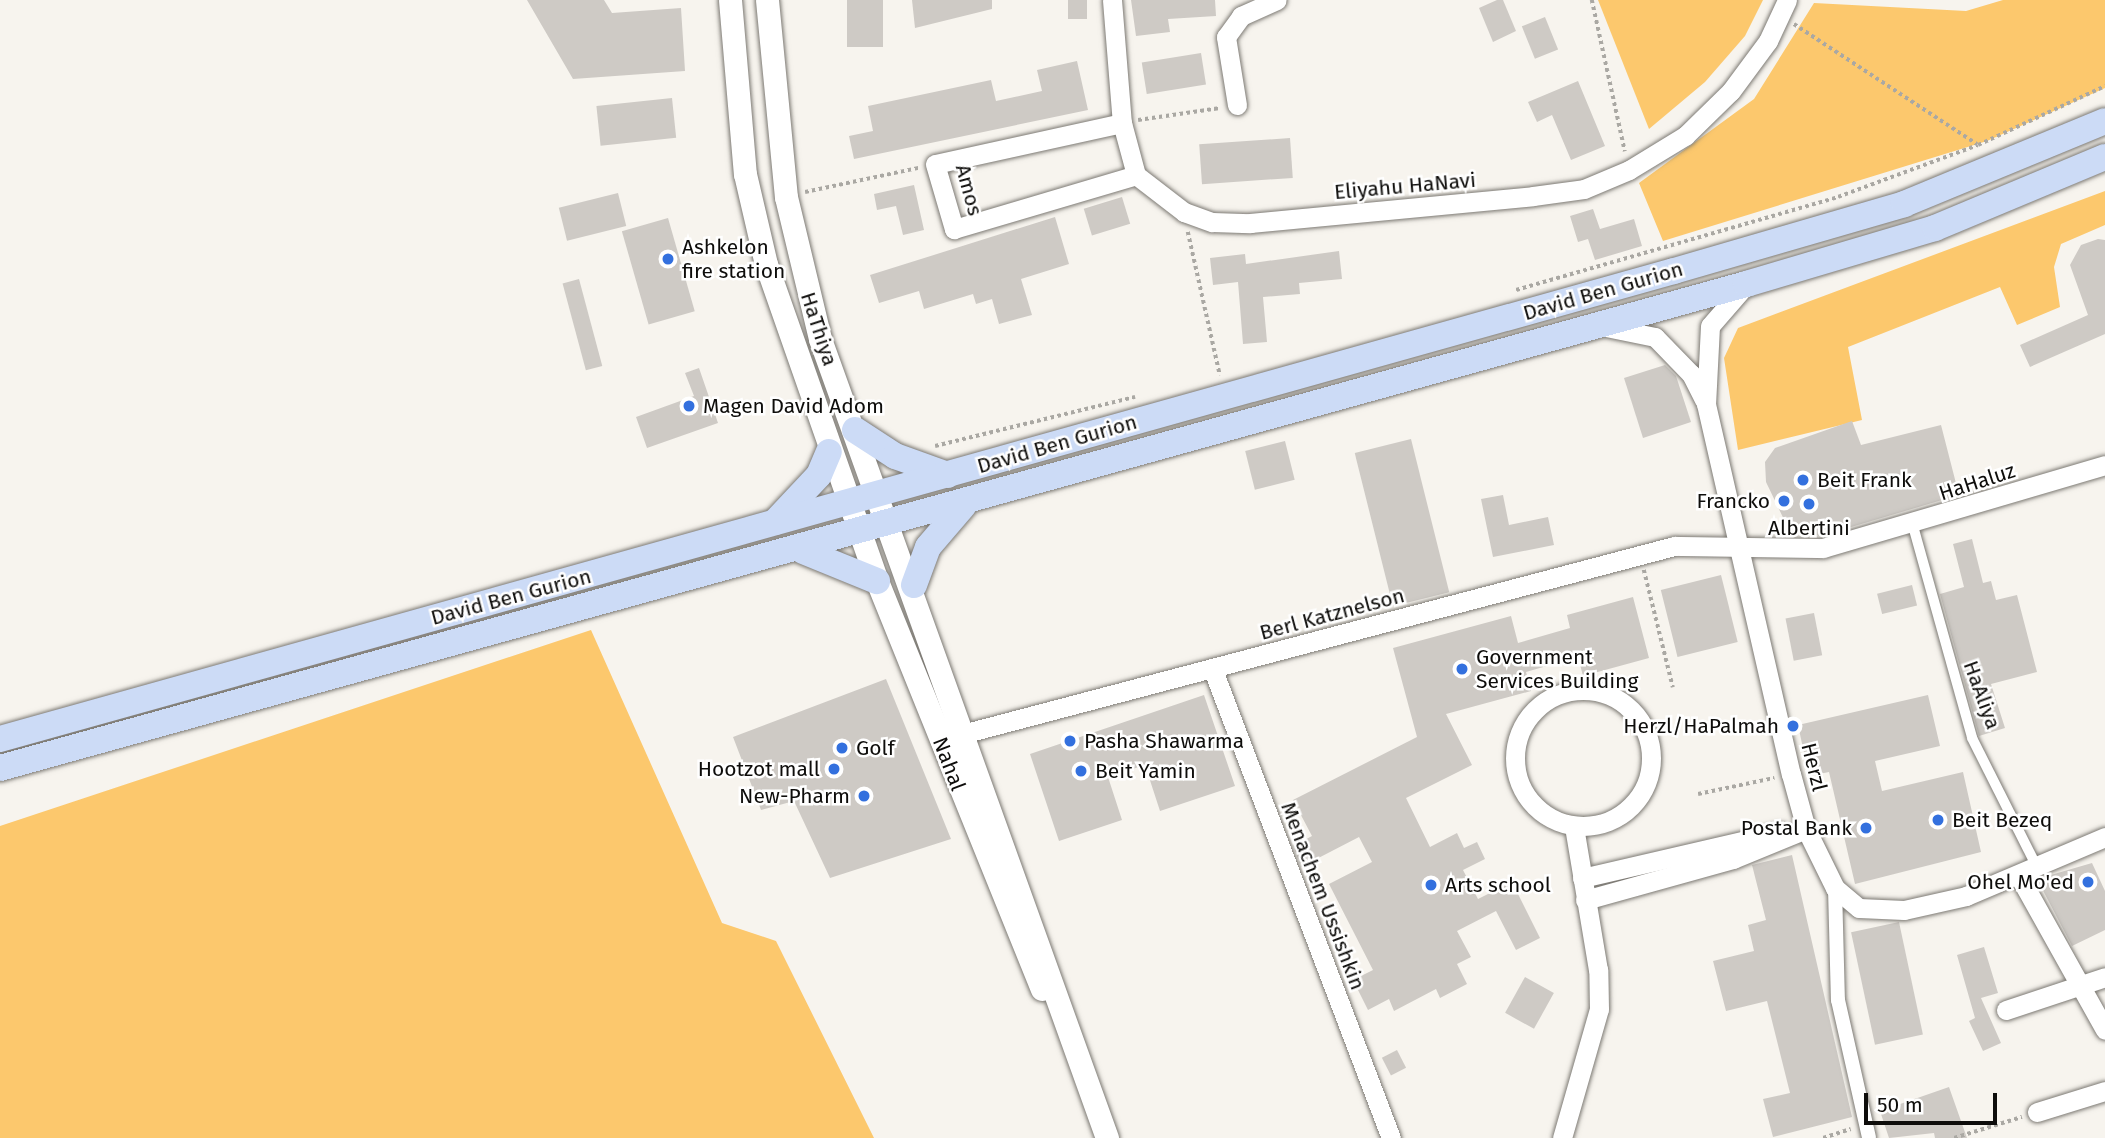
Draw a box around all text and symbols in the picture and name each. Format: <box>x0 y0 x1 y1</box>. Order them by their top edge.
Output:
street label: Amos <box>950 162 988 218</box>
street label: Eliyahu HaNavi <box>1333 167 1477 205</box>
place label: Ashkelon fire station <box>682 234 785 284</box>
marker: Ashkelon fire station <box>660 251 676 267</box>
street label: David Ben Gurion <box>1520 256 1686 326</box>
street label: HaThiya <box>795 289 843 369</box>
place label: Magen David Adom <box>703 393 884 419</box>
marker: Magen David Adom <box>681 398 697 414</box>
street label: David Ben Gurion <box>974 409 1140 479</box>
street label: HaHaluz <box>1936 458 2018 506</box>
place label: Beit Frank <box>1817 467 1912 493</box>
marker: Beit Frank <box>1795 472 1811 488</box>
place label: Francko <box>1696 488 1770 514</box>
marker: Francko <box>1776 493 1792 509</box>
marker: Albertini <box>1801 496 1817 512</box>
place label: Albertini <box>1768 515 1850 541</box>
street label: David Ben Gurion <box>428 563 594 631</box>
street label: Berl Katznelson <box>1257 583 1407 645</box>
place label: Government Services Building <box>1476 644 1638 694</box>
street label: HaAliya <box>1958 657 2006 733</box>
marker: Government Services Building <box>1454 661 1470 677</box>
place label: Herzl/HaPalmah <box>1623 713 1779 739</box>
marker: Herzl/HaPalmah <box>1785 718 1801 734</box>
place label: Pasha Shawarma <box>1084 728 1244 754</box>
marker: Pasha Shawarma <box>1062 733 1078 749</box>
street label: Nahal <box>927 734 971 794</box>
place label: Golf <box>856 735 895 761</box>
marker: Golf <box>834 740 850 756</box>
street label: Herzl <box>1796 740 1832 794</box>
place label: Hootzot mall <box>698 756 820 782</box>
place label: Beit Yamin <box>1095 758 1196 784</box>
marker: Hootzot mall <box>826 761 842 777</box>
marker: Beit Yamin <box>1073 763 1089 779</box>
place label: New-Pharm <box>739 783 850 809</box>
marker: New-Pharm <box>856 788 872 804</box>
street label: Menachem Ussishkin <box>1276 799 1370 993</box>
place label: Beit Bezeq <box>1952 807 2052 833</box>
marker: Beit Bezeq <box>1930 812 1946 828</box>
place label: Postal Bank <box>1741 815 1852 841</box>
marker: Postal Bank <box>1858 820 1874 836</box>
place label: Ohel Mo'ed <box>1967 869 2074 895</box>
place label: Arts school <box>1445 872 1551 898</box>
marker: Ohel Mo'ed <box>2080 874 2096 890</box>
marker: Arts school <box>1423 877 1439 893</box>
scale bar <box>1867 1078 2000 1122</box>
text: 50 m <box>1877 1092 1923 1118</box>

